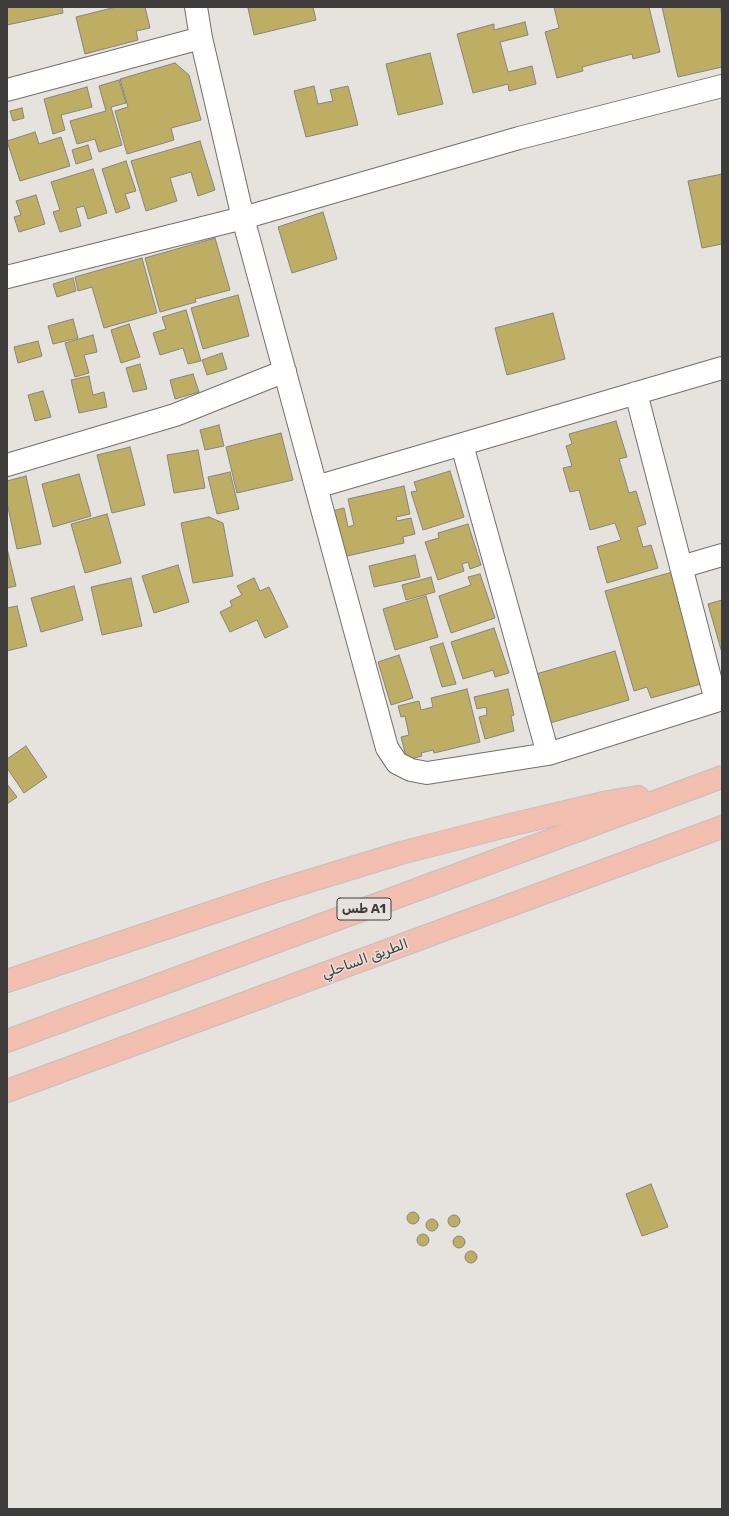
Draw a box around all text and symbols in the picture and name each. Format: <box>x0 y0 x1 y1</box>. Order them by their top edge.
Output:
road number: طس A1 <box>337 898 391 920</box>
street label: الطريق الساحلي <box>320 936 410 982</box>

